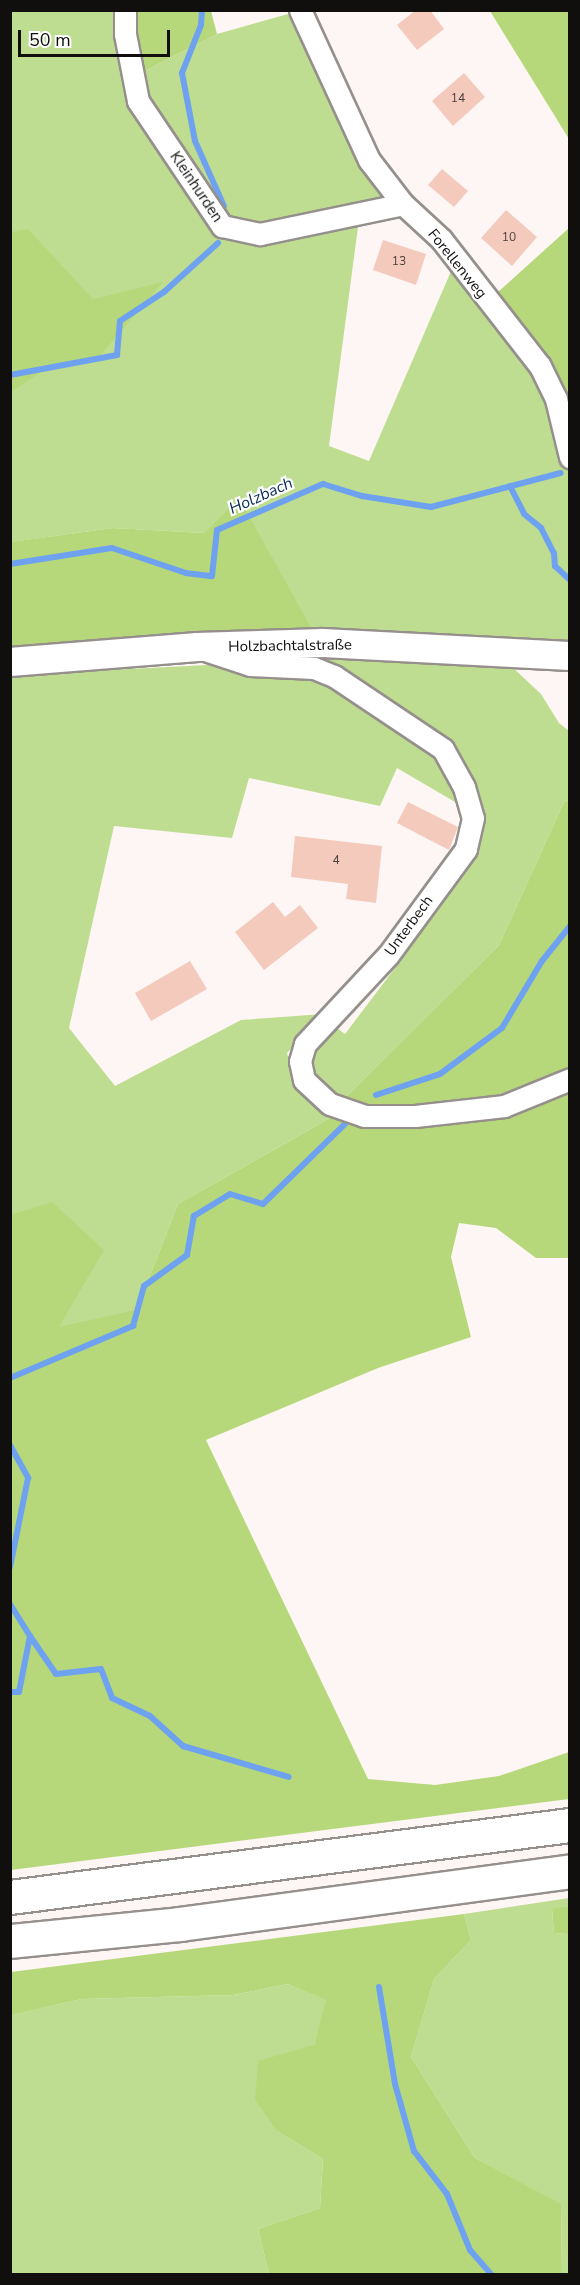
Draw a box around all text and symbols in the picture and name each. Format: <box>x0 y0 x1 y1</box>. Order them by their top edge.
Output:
scale bar <box>21 18 172 56</box>
text: 50 m <box>29 28 71 52</box>
house number: 14 <box>451 92 465 106</box>
street label: Kleinhurden <box>166 148 226 226</box>
street label: Forellenweg <box>424 226 490 302</box>
house number: 10 <box>502 231 516 245</box>
house number: 13 <box>392 255 406 269</box>
water label: Holzbach <box>226 473 296 519</box>
street label: Holzbachtalstraße <box>228 636 352 656</box>
house number: 4 <box>332 854 340 868</box>
street label: Unterbech <box>381 892 437 960</box>

